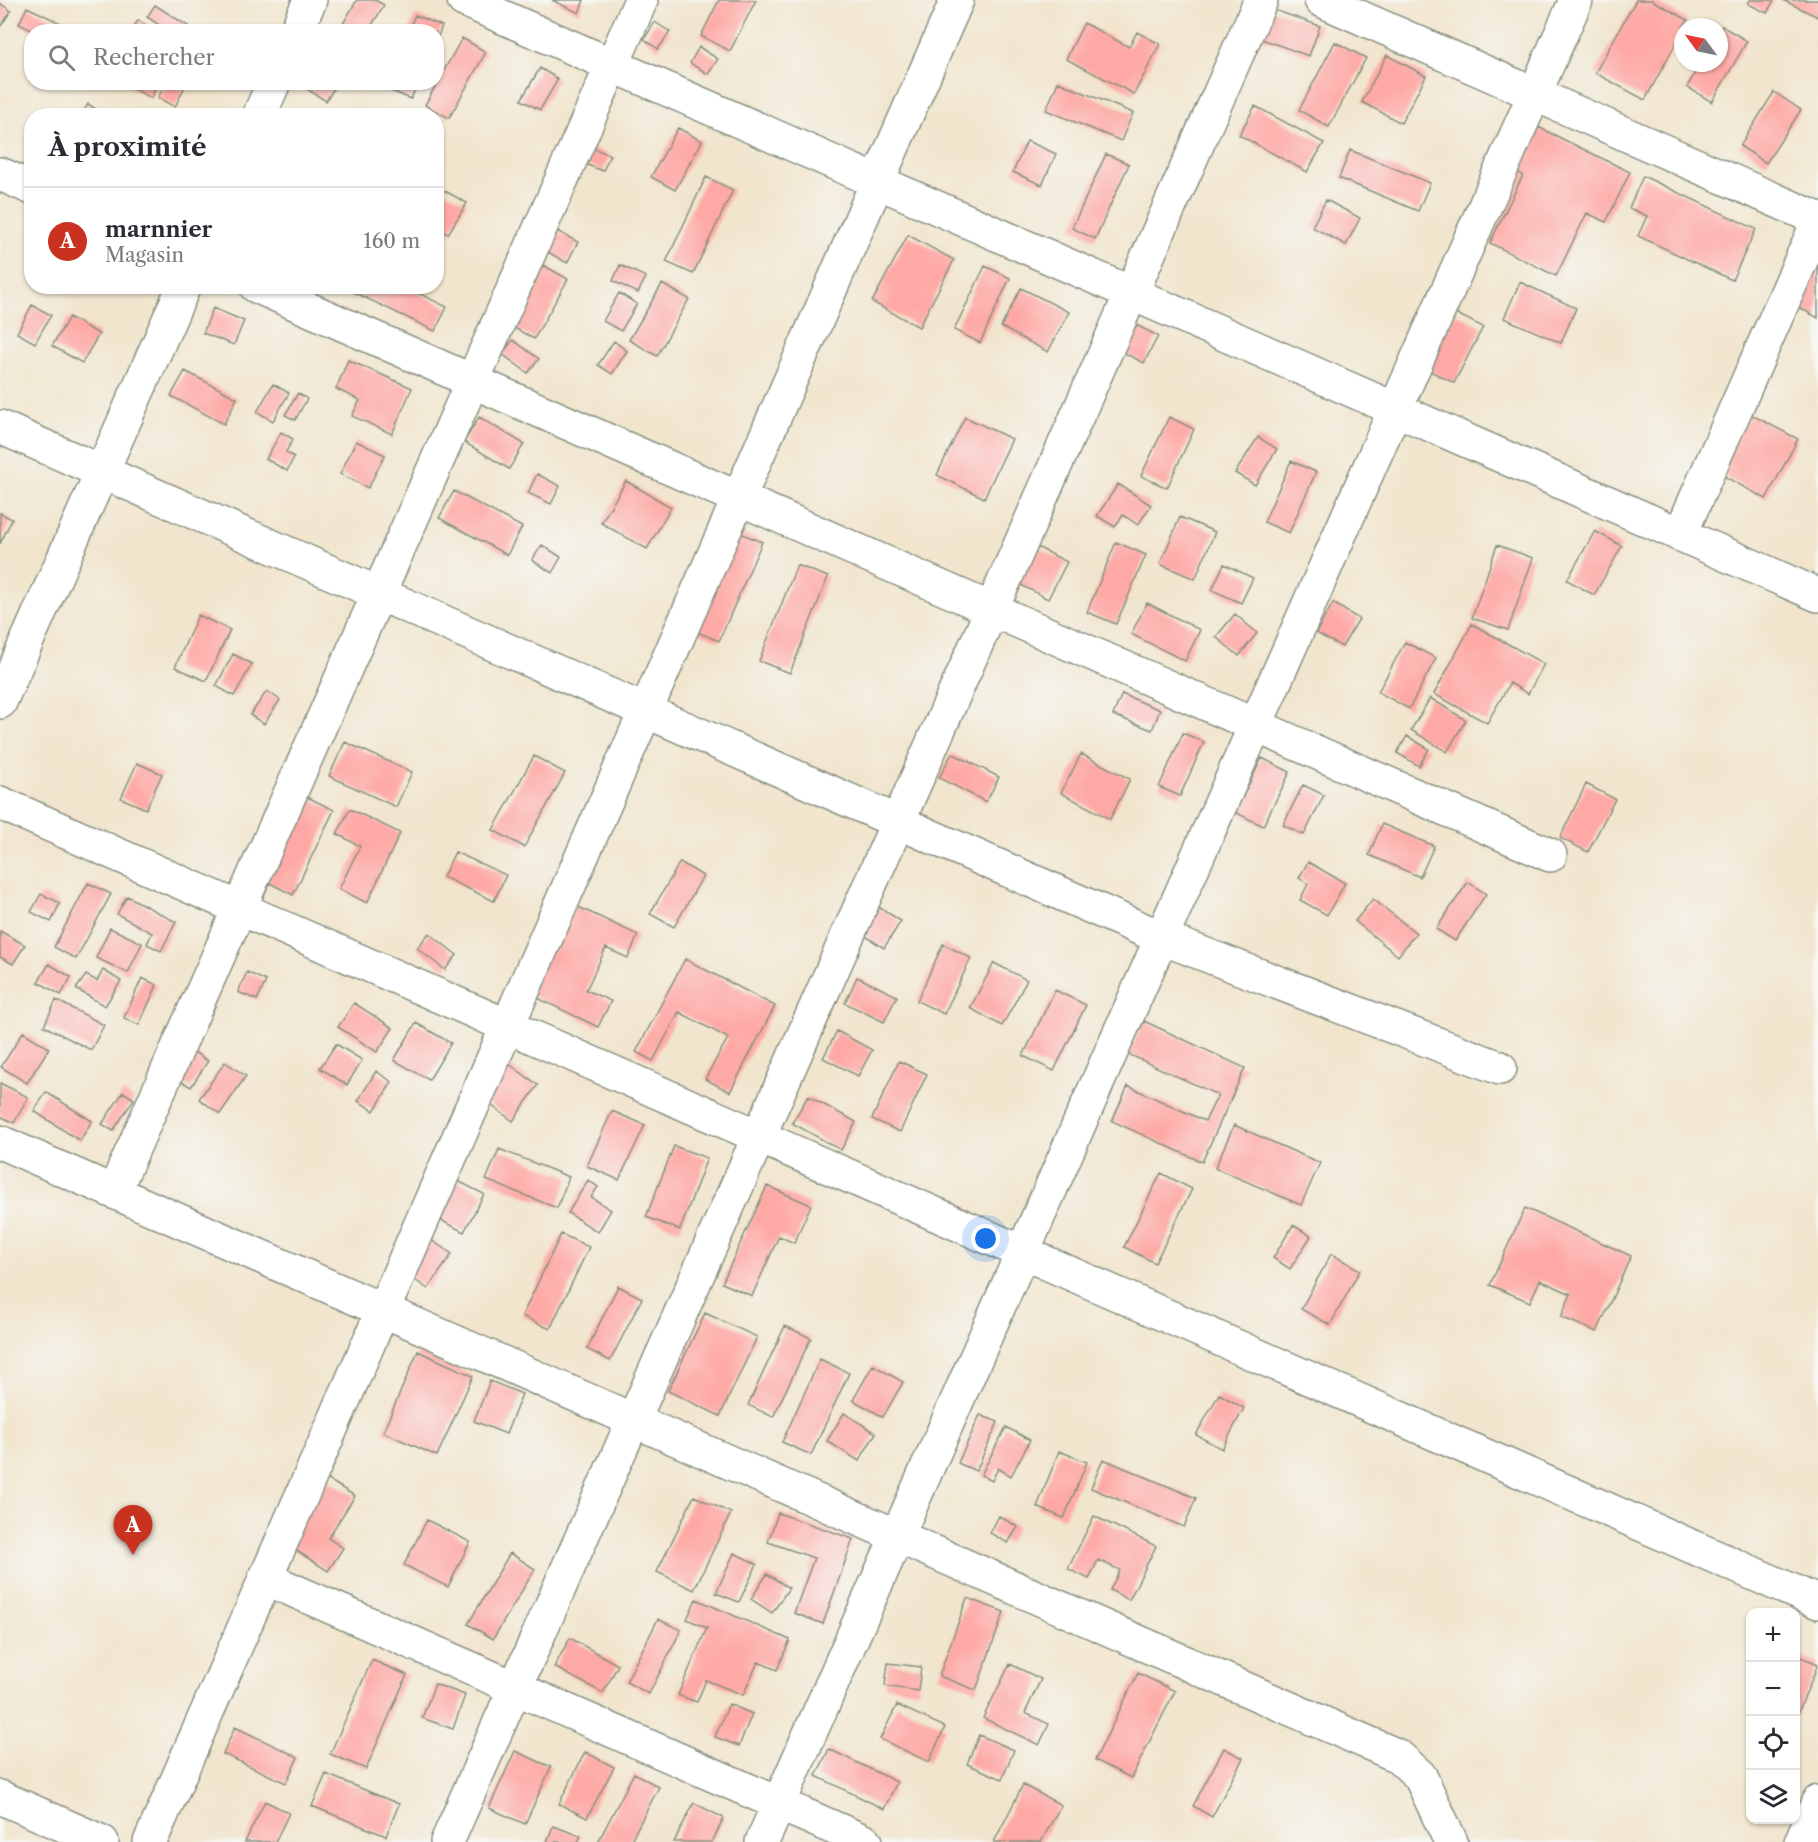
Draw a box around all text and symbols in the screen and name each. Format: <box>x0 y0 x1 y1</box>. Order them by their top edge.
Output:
north arrow <box>1674 18 1728 72</box>
search box <box>24 24 444 90</box>
icon: search <box>45 41 78 74</box>
text: Rechercher <box>93 44 215 71</box>
text: À proximité <box>48 131 207 163</box>
text: marnnier <box>105 216 212 243</box>
text: A <box>60 229 75 253</box>
text: 160 m <box>363 229 420 253</box>
text: Magasin <box>105 243 184 267</box>
your location <box>971 1224 1000 1253</box>
pin: A <box>114 1506 152 1555</box>
map controls <box>1746 1608 1800 1824</box>
button: + <box>1746 1608 1800 1662</box>
button: − <box>1746 1662 1800 1716</box>
button: locate <box>1746 1716 1800 1770</box>
button: layers <box>1746 1770 1800 1824</box>

